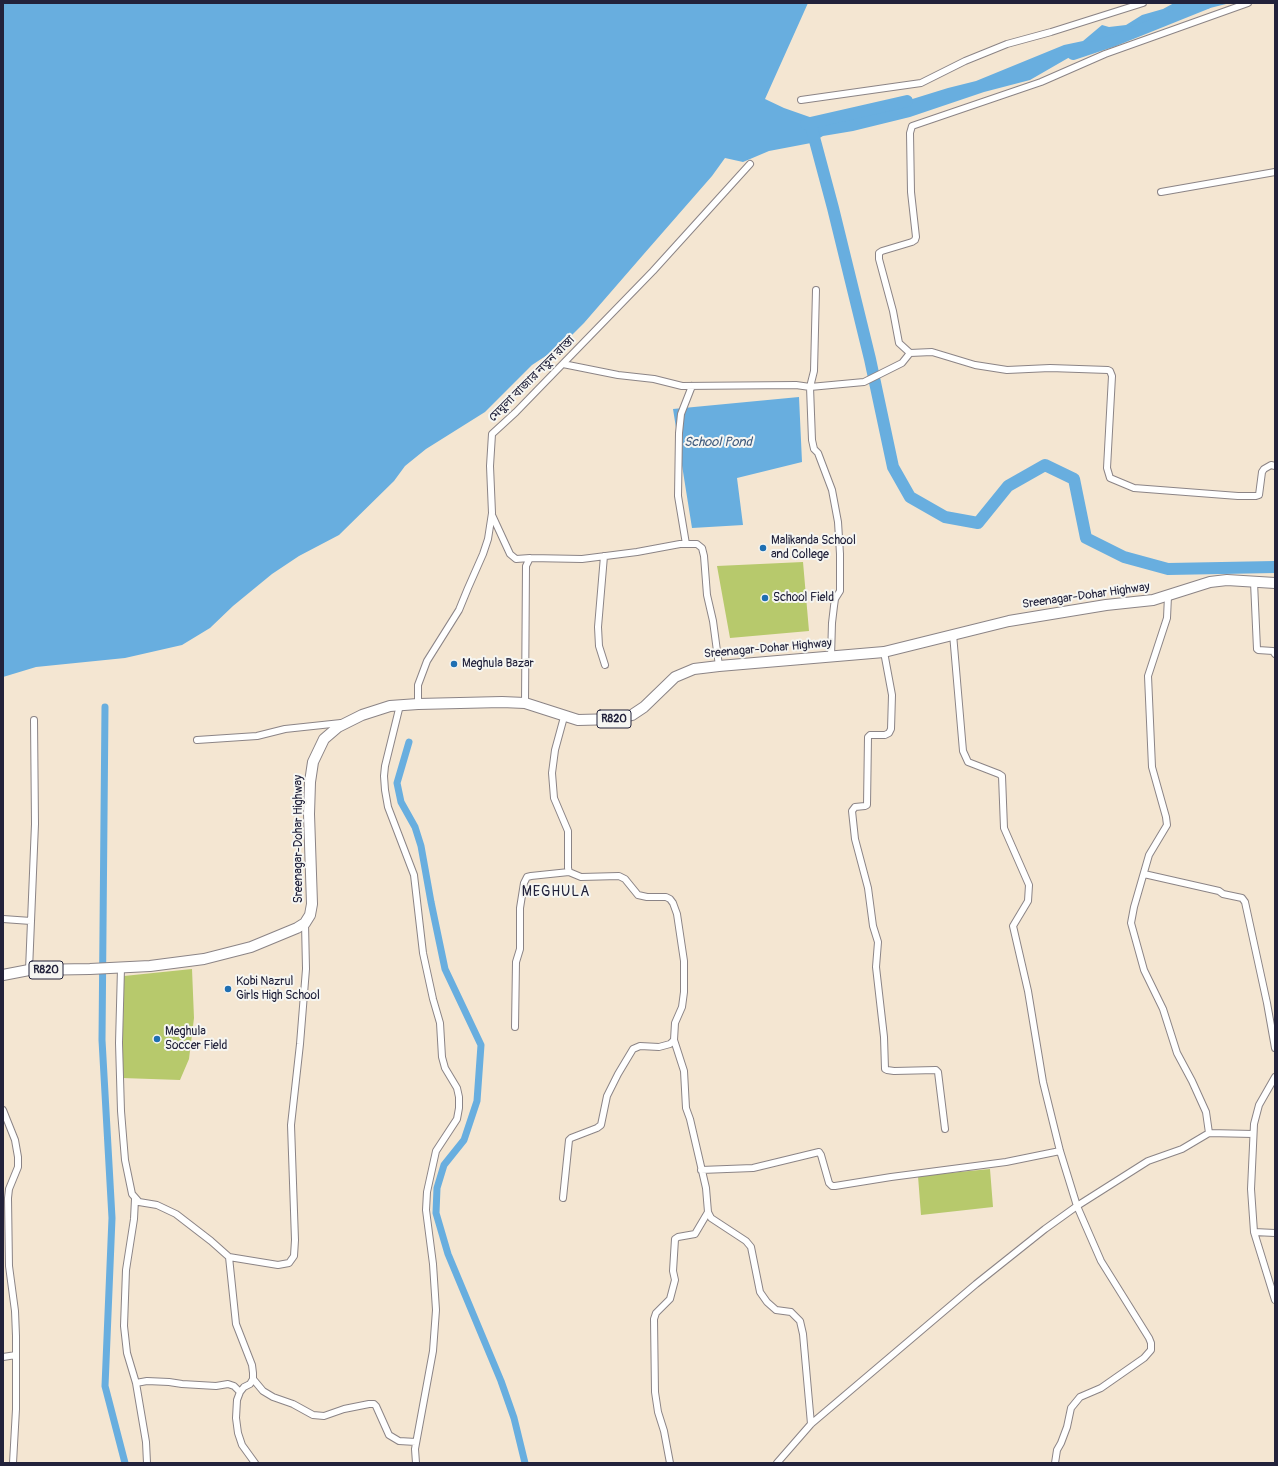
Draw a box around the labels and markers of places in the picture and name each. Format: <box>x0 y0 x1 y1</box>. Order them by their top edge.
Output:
place label: Malikanda School and College <box>771 534 856 562</box>
marker: Malikanda School and College <box>758 543 768 553</box>
place label: School Field <box>773 591 834 605</box>
marker: School Field <box>760 593 770 603</box>
place label: Meghula Bazar <box>462 657 534 671</box>
marker: Meghula Bazar <box>449 659 459 669</box>
place label: Kobi Nazrul Girls High School <box>236 975 320 1003</box>
marker: Kobi Nazrul Girls High School <box>223 984 233 994</box>
place label: Meghula Soccer Field <box>165 1025 227 1053</box>
marker: Meghula Soccer Field <box>152 1034 162 1044</box>

